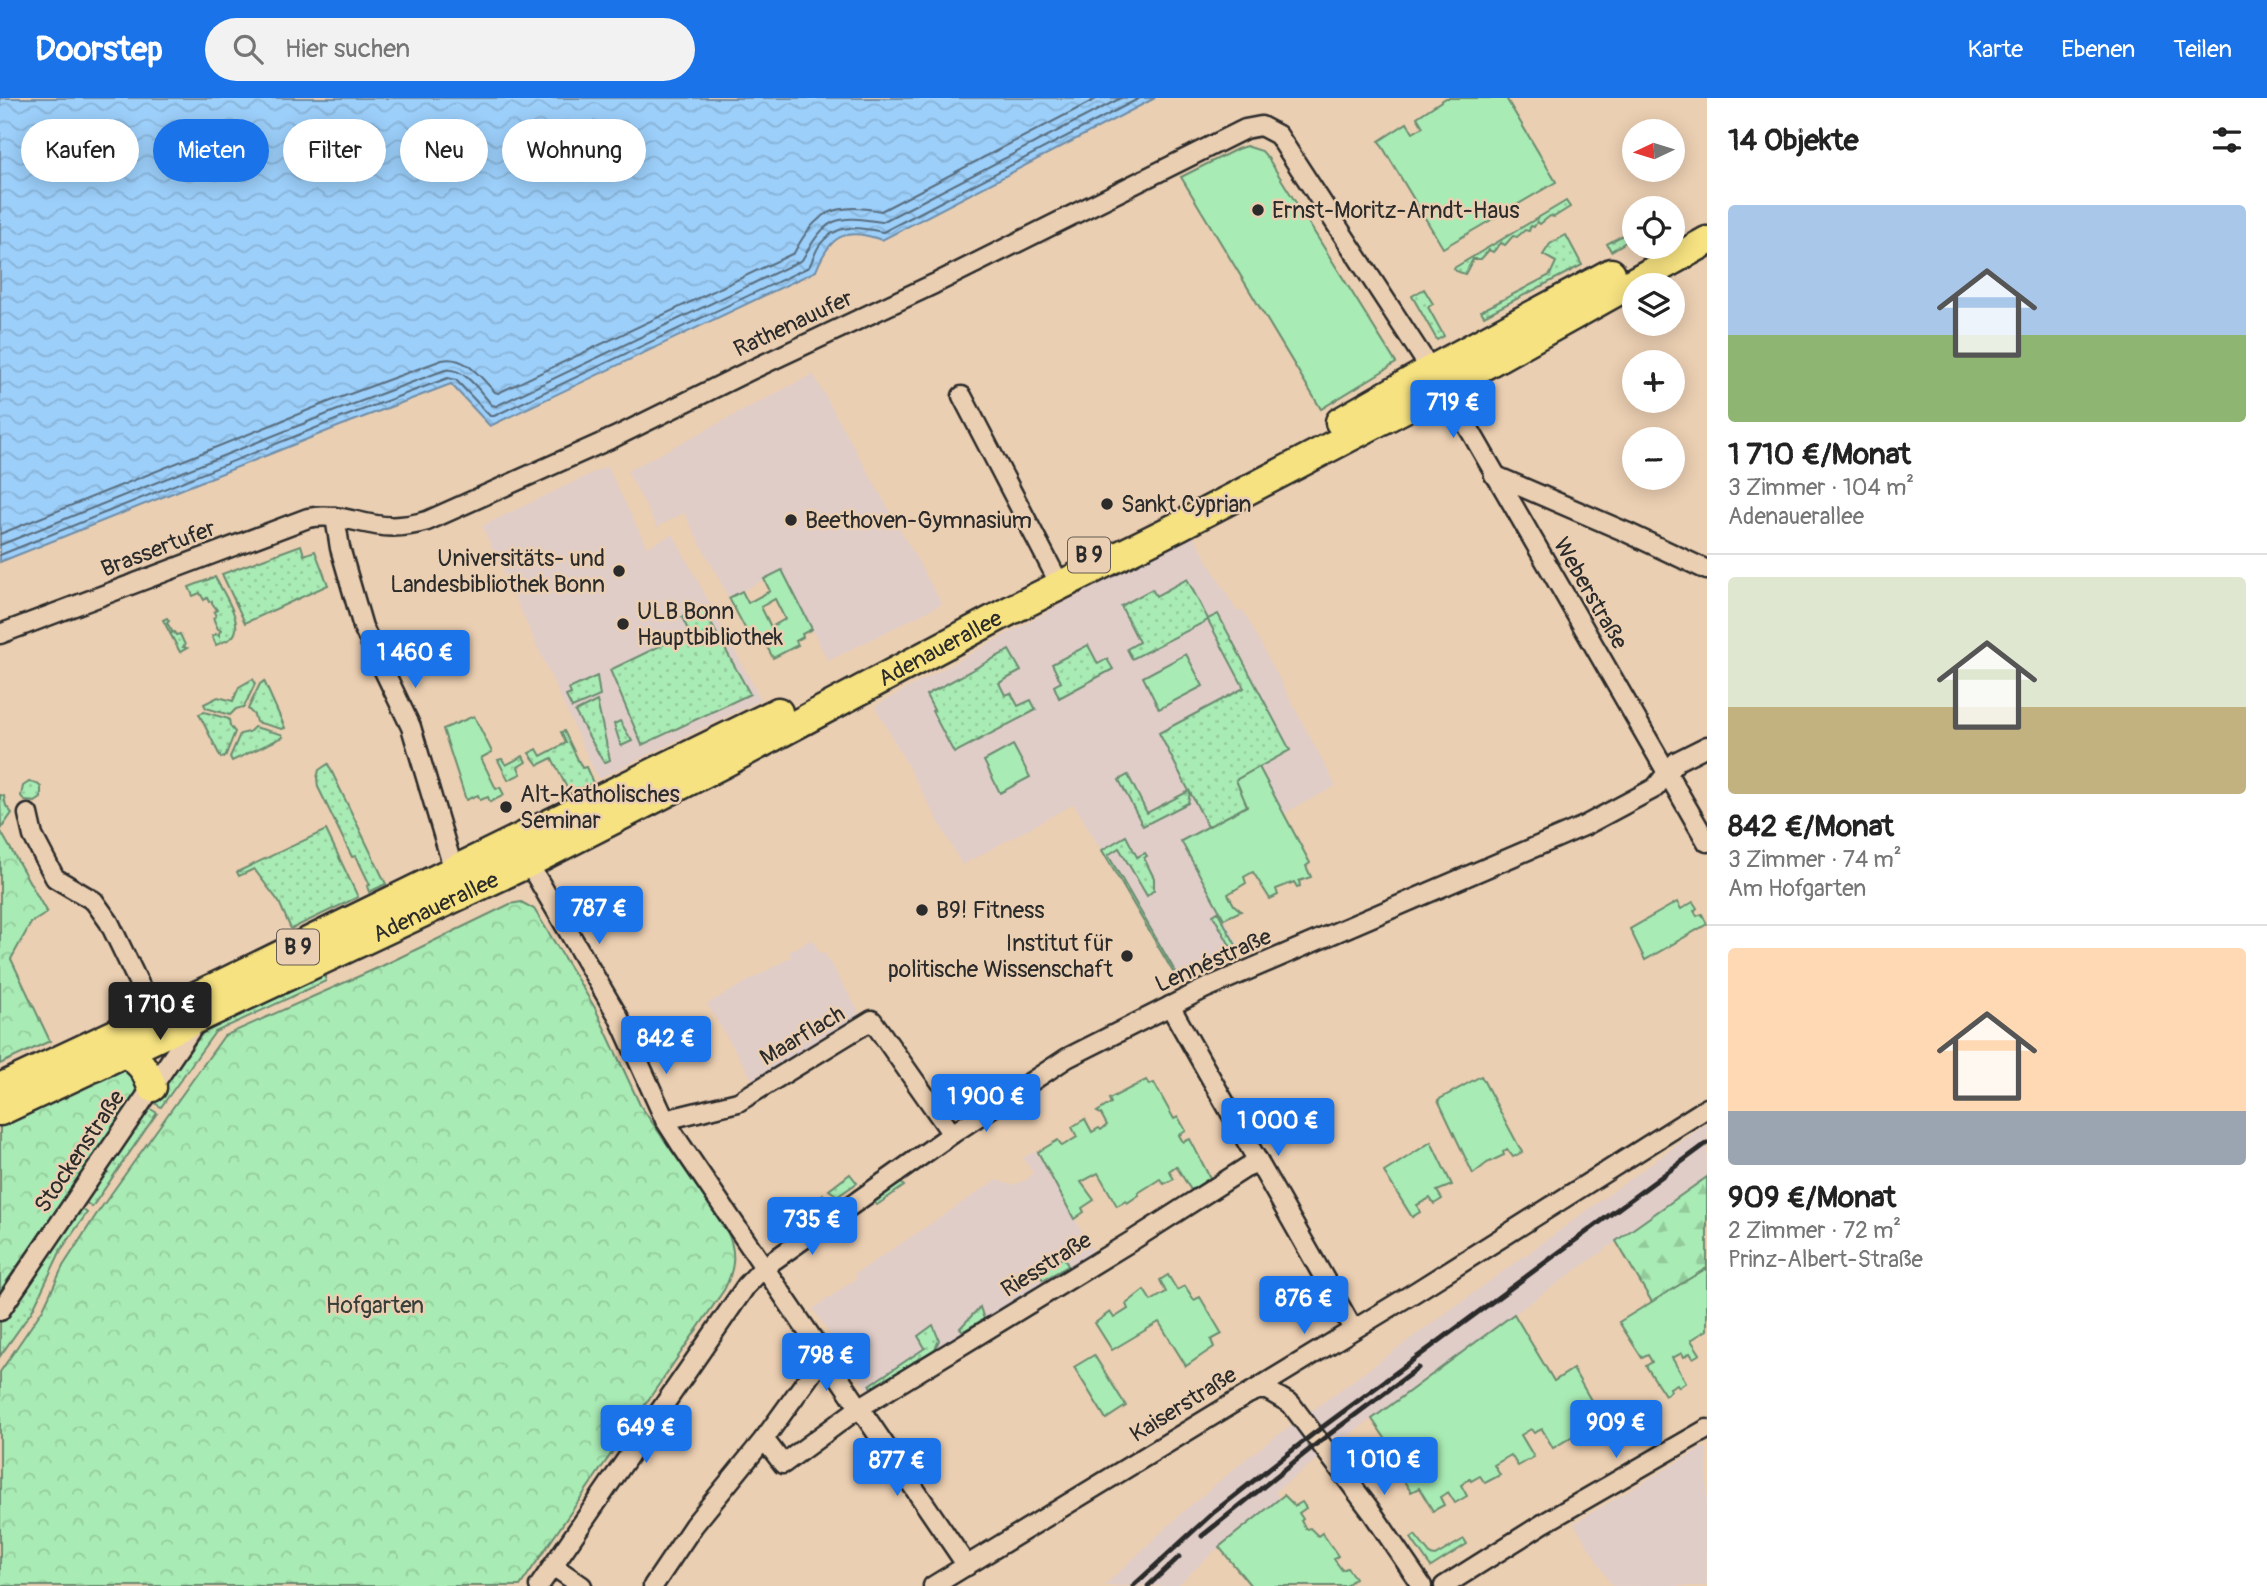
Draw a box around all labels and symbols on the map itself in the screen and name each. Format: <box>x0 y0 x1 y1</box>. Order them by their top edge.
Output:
north arrow <box>1622 119 1685 182</box>
place label: Ernst-Moritz-Arndt-Haus <box>1272 196 1519 225</box>
marker: Ernst-Moritz-Arndt-Haus <box>1250 202 1266 218</box>
street label: Rathenauufer <box>729 283 857 364</box>
pin: 719 € <box>1404 380 1502 440</box>
place label: Sankt Cyprian <box>1121 490 1251 519</box>
marker: Sankt Cyprian <box>1099 496 1115 512</box>
place label: Beethoven-Gymnasium <box>805 506 1032 535</box>
marker: Beethoven-Gymnasium <box>783 512 799 528</box>
street label: Brassertufer <box>97 513 220 584</box>
street label: Weberstraße <box>1547 532 1634 655</box>
road number: B 9 <box>1068 538 1110 573</box>
place label: Universitäts- und Landesbibliothek Bonn <box>390 544 605 599</box>
marker: Universitäts- und Landesbibliothek Bonn <box>611 563 627 579</box>
place label: ULB Bonn Hauptbibliothek <box>637 597 783 652</box>
street label: Adenauerallee <box>873 603 1008 693</box>
marker: ULB Bonn Hauptbibliothek <box>615 616 631 632</box>
pin: 1 460 € <box>350 630 480 690</box>
place label: Alt-Katholisches Seminar <box>520 780 680 835</box>
marker: Alt-Katholisches Seminar <box>498 799 514 815</box>
street label: Adenauerallee <box>368 865 504 949</box>
pin: 787 € <box>550 886 648 946</box>
place label: B9! Fitness <box>936 896 1045 925</box>
marker: B9! Fitness <box>914 902 930 918</box>
street label: Lennéstraße <box>1150 922 1277 999</box>
place label: Institut für politische Wissenschaft <box>888 929 1114 984</box>
road number: B 9 <box>277 930 319 964</box>
marker: Institut für politische Wissenschaft <box>1119 948 1135 964</box>
pin: 1 710 € <box>95 982 225 1042</box>
street label: Maarflach <box>754 999 850 1072</box>
pin: 842 € <box>617 1016 715 1076</box>
pin: 1 900 € <box>921 1074 1051 1134</box>
street label: Stockenstraße <box>28 1084 132 1218</box>
pin: 1 000 € <box>1213 1098 1343 1158</box>
pin: 735 € <box>763 1198 861 1257</box>
street label: Riesstraße <box>996 1225 1097 1304</box>
pin: 876 € <box>1255 1276 1353 1336</box>
park label: Hofgarten <box>326 1291 424 1320</box>
pin: 798 € <box>777 1334 875 1393</box>
street label: Kaiserstraße <box>1124 1360 1243 1449</box>
pin: 909 € <box>1567 1400 1665 1460</box>
pin: 649 € <box>597 1406 695 1465</box>
pin: 877 € <box>848 1438 946 1498</box>
pin: 1 010 € <box>1319 1438 1449 1497</box>

